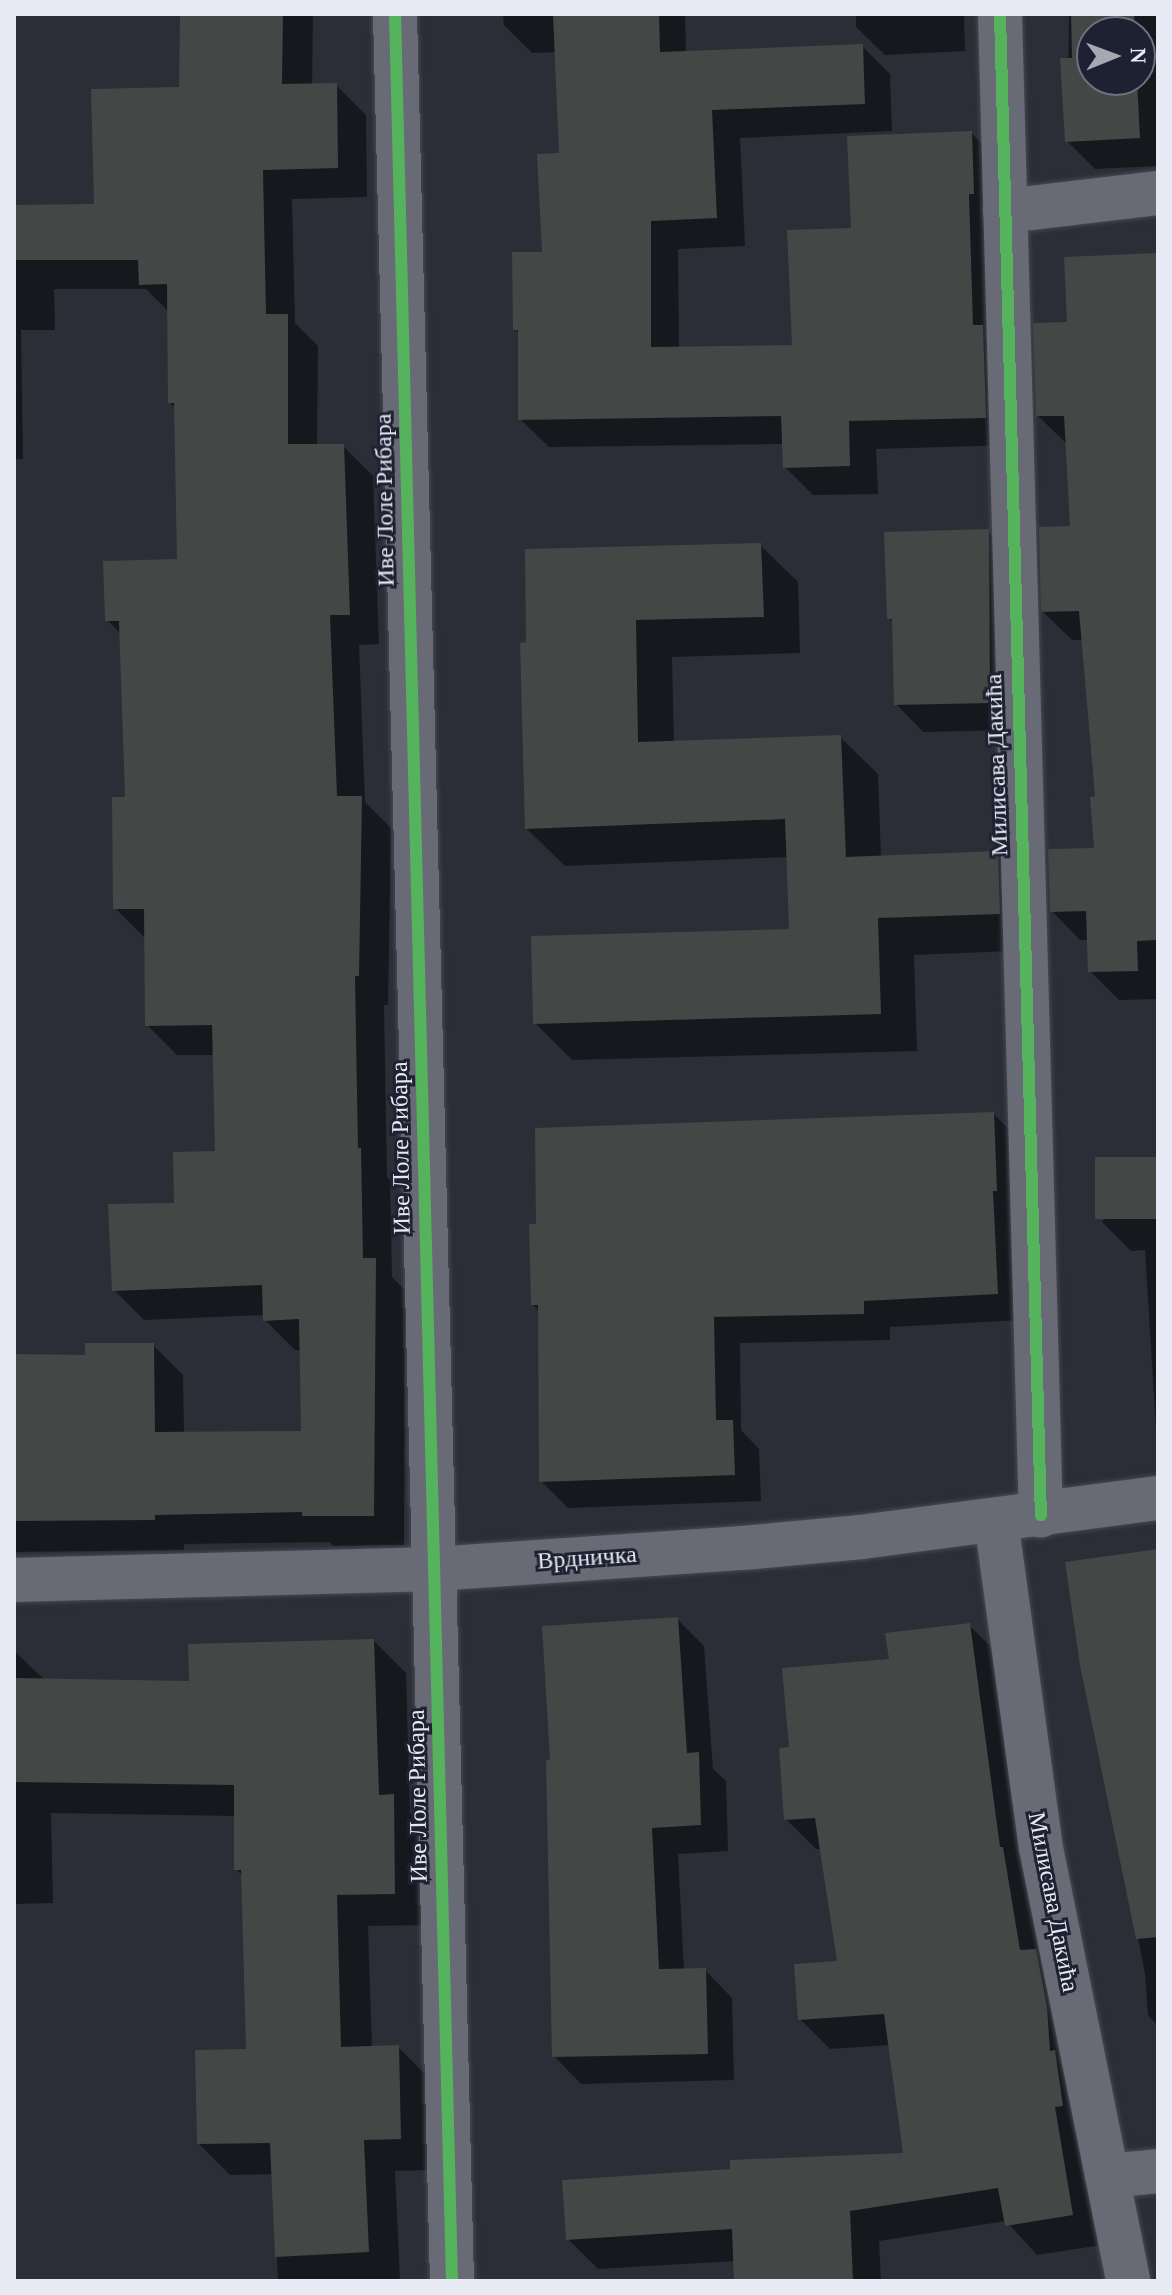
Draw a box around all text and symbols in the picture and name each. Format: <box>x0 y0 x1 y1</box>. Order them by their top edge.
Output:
north arrow <box>1076 16 1156 96</box>
text: N <box>1126 47 1151 64</box>
street label: Иве Лоле Рибара <box>369 413 401 587</box>
street label: Милисава Дакића <box>979 673 1015 857</box>
street label: Иве Лоле Рибара <box>385 1061 417 1235</box>
street label: Врдничка <box>536 1540 638 1576</box>
street label: Иве Лоле Рибара <box>402 1709 434 1883</box>
street label: Милисава Дакића <box>1021 1810 1085 1994</box>

